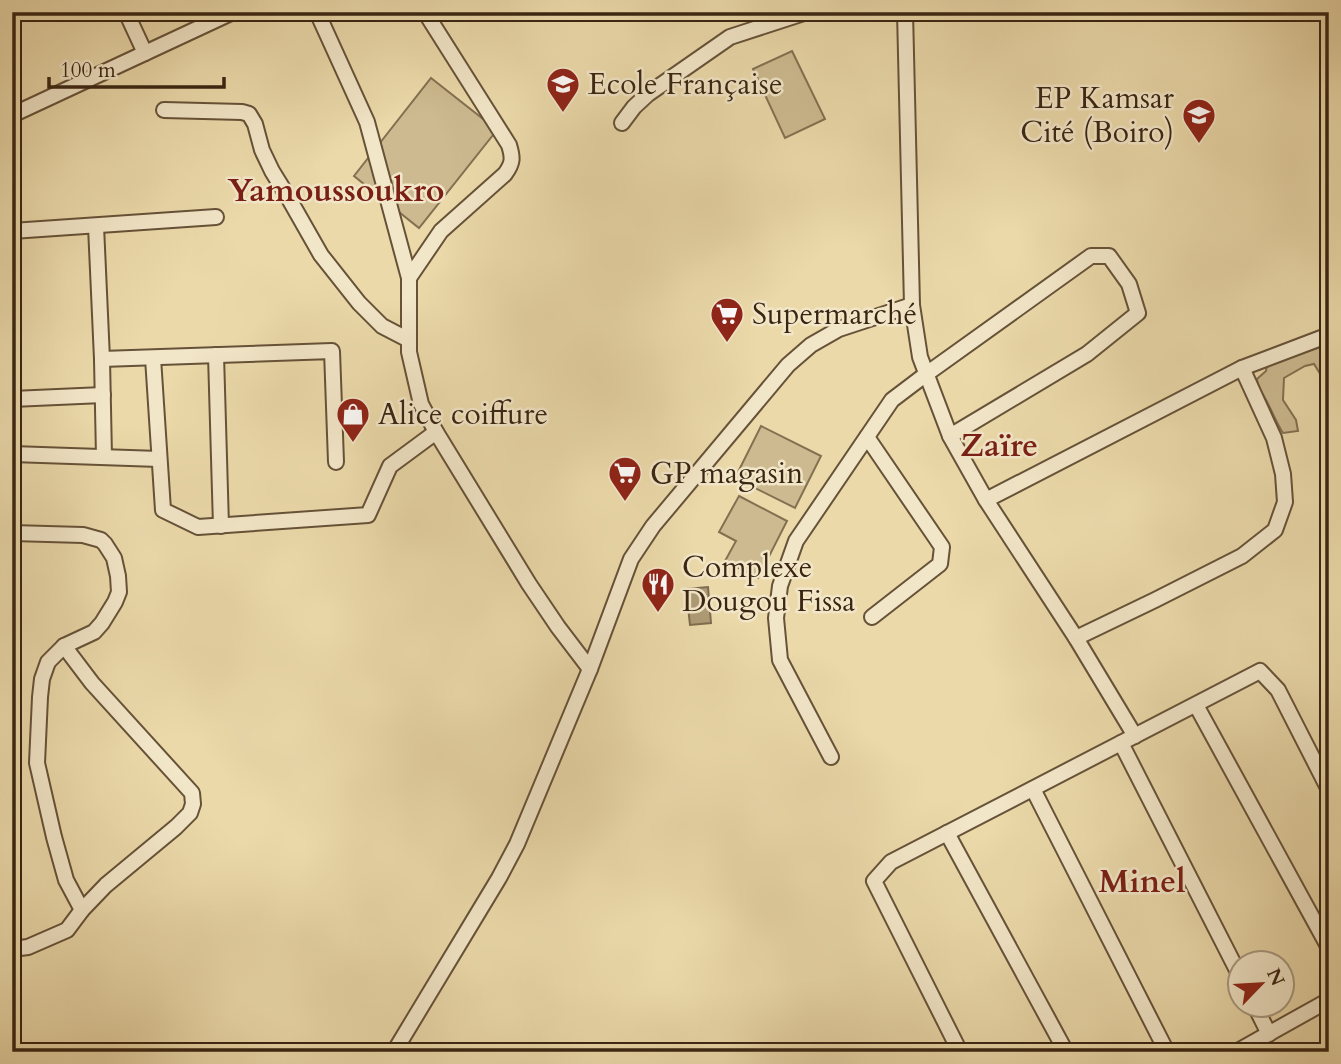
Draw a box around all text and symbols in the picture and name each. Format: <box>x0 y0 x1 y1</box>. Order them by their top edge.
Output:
scale bar <box>49 46 224 90</box>
text: 100 m <box>60 56 116 85</box>
place label: Ecole Française <box>588 64 783 105</box>
school or university icon: Ecole Française <box>544 65 582 114</box>
place label: EP Kamsar Cité (Boiro) <box>1020 78 1174 153</box>
school or university icon: EP Kamsar Cité (Boiro) <box>1180 96 1218 145</box>
district label: Yamoussoukro <box>228 169 445 213</box>
place label: Supermarché <box>752 294 917 335</box>
supermarket icon: Supermarché <box>708 295 746 344</box>
place label: Alice coiffure <box>378 394 548 435</box>
shop icon: Alice coiffure <box>334 395 372 444</box>
district label: Zaïre <box>960 424 1038 468</box>
place label: GP magasin <box>650 453 803 494</box>
supermarket icon: GP magasin <box>606 454 644 503</box>
place label: Complexe Dougou Fissa <box>682 547 855 622</box>
restaurant icon: Complexe Dougou Fissa <box>639 565 677 614</box>
district label: Minel <box>1099 860 1185 904</box>
north arrow <box>1226 948 1296 1018</box>
text: N <box>1260 964 1291 991</box>

